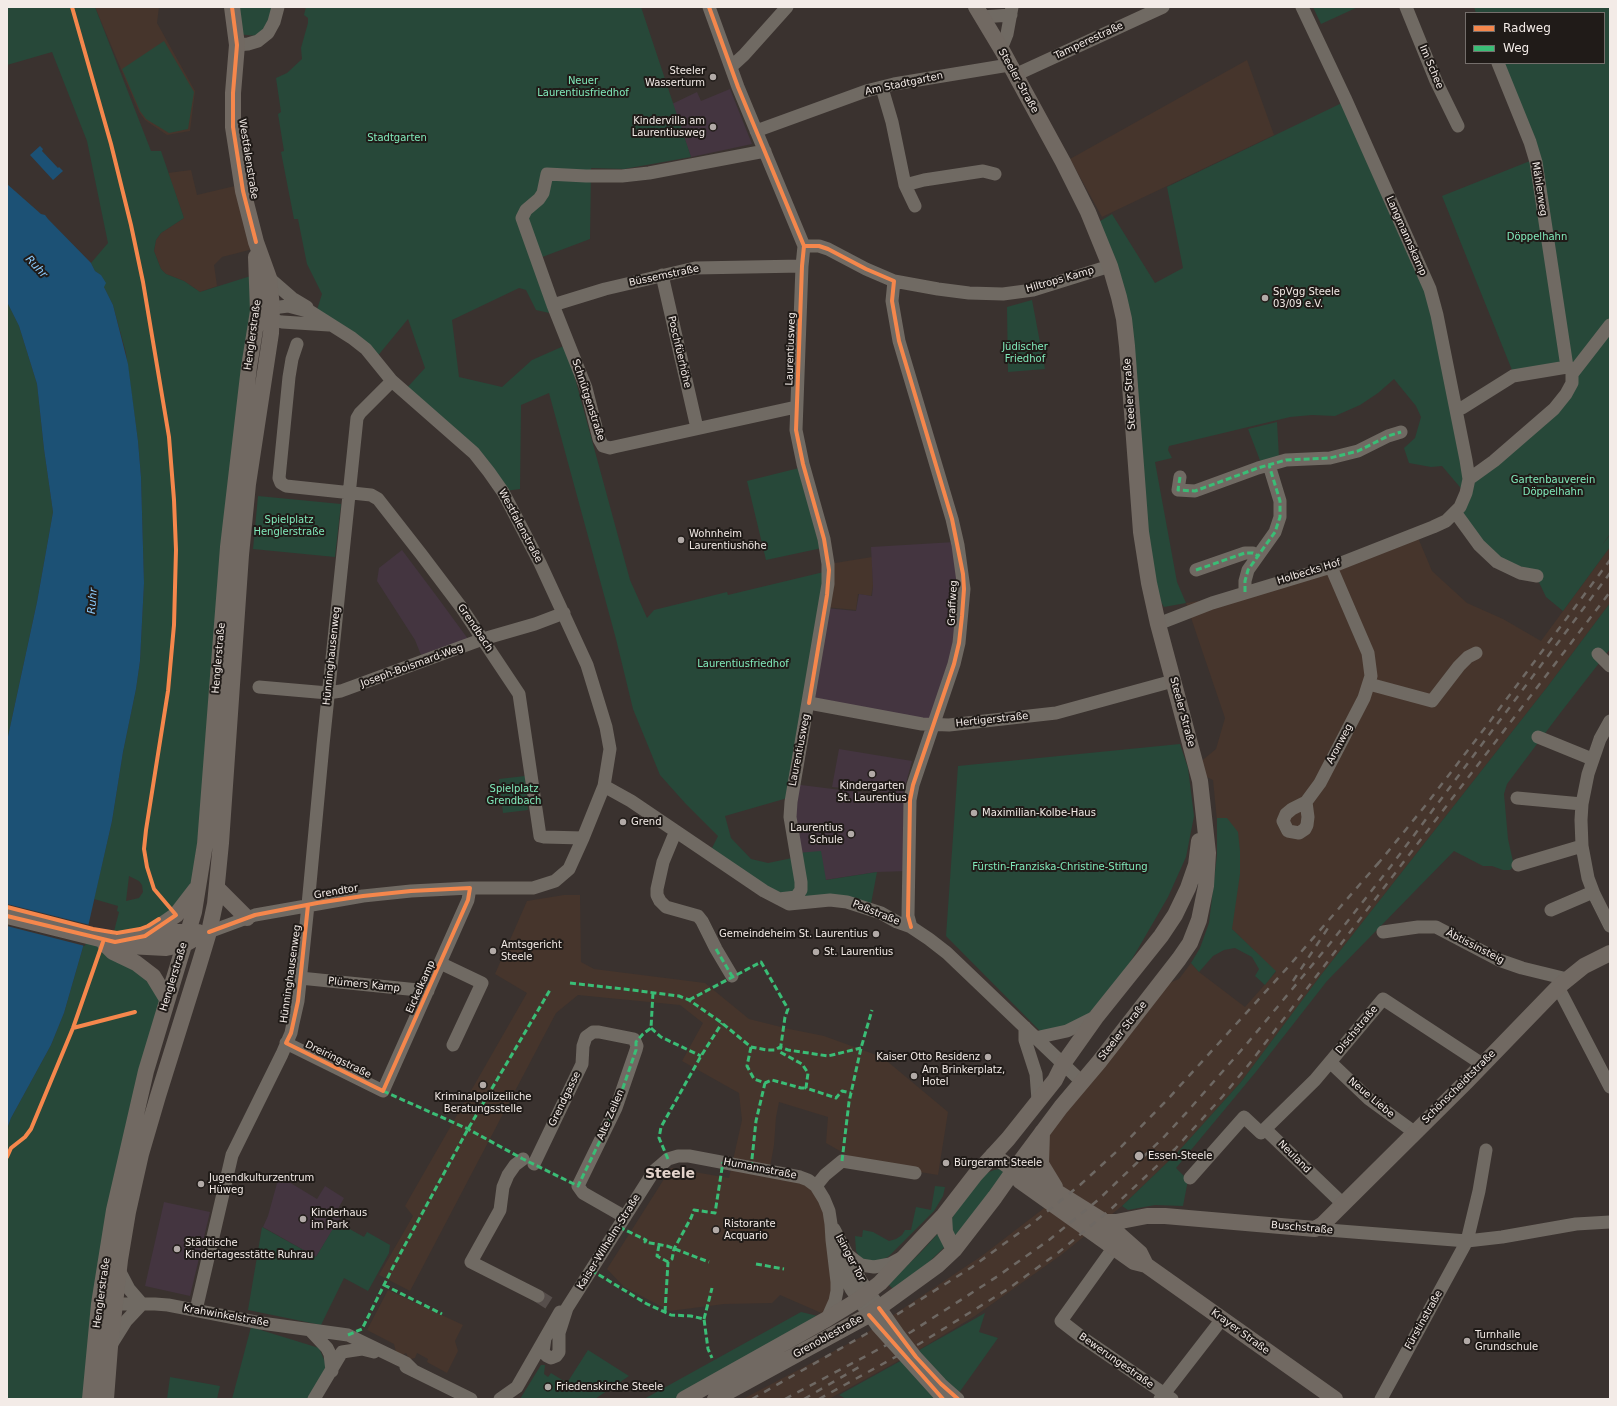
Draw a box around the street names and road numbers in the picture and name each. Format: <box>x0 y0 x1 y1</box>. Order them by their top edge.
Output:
street label: Tamperestraße <box>1053 20 1125 62</box>
street label: Im Schee <box>1416 43 1446 91</box>
street label: Steeler Straße <box>995 47 1041 115</box>
street label: Am Stadtgarten <box>864 70 944 98</box>
street label: Westfalenstraße <box>236 118 260 200</box>
street label: Mählerweg <box>1529 161 1549 217</box>
street label: Langmannskamp <box>1383 194 1429 278</box>
street label: Büssemstraße <box>628 263 700 289</box>
street label: Hiltrops Kamp <box>1025 265 1095 295</box>
street label: Henglerstraße <box>242 299 264 371</box>
street label: Laurentiusweg <box>784 312 798 386</box>
street label: Poschfüerhöhe <box>665 315 693 389</box>
street label: Schnütgenstraße <box>569 358 607 442</box>
street label: Steeler Straße <box>1122 358 1138 430</box>
street label: Westfalenstraße <box>496 487 544 565</box>
street label: Holbecks Hof <box>1276 557 1342 587</box>
street label: Graffweg <box>946 580 960 626</box>
street label: Grendbach <box>455 602 495 654</box>
street label: Hünninghausenweg <box>321 606 343 706</box>
street label: Henglerstraße <box>210 622 228 694</box>
street label: Joseph-Boismard-Weg <box>359 642 465 690</box>
street label: Steeler Straße <box>1167 676 1197 748</box>
street label: Hertigerstraße <box>955 710 1029 730</box>
street label: Laurentiusweg <box>787 713 813 787</box>
street label: Aronweg <box>1324 722 1356 766</box>
street label: Grendtor <box>313 882 359 902</box>
street label: Paßstraße <box>851 898 901 928</box>
street label: Hünninghausenweg <box>278 924 304 1024</box>
street label: Äbtissinsteig <box>1444 927 1506 967</box>
street label: Henglerstraße <box>158 941 190 1013</box>
street label: Eickelkamp <box>404 959 438 1015</box>
street label: Plümers Kamp <box>328 975 400 995</box>
street label: Steeler Straße <box>1096 999 1150 1063</box>
street label: Dischstraße <box>1333 1003 1381 1057</box>
street label: Dreiringstraße <box>303 1039 373 1081</box>
street label: Schönscheidtstraße <box>1420 1048 1498 1126</box>
street label: Grendgasse <box>547 1070 583 1128</box>
street label: Neue Liebe <box>1346 1075 1396 1121</box>
street label: Alte Zeilen <box>595 1088 627 1142</box>
street label: Neuland <box>1275 1138 1313 1176</box>
street label: Humannstraße <box>722 1156 798 1182</box>
street label: Kaiser-Wilhelm-Straße <box>575 1192 643 1292</box>
street label: Buschstraße <box>1271 1219 1333 1237</box>
street label: Isinger Tor <box>833 1232 867 1284</box>
street label: Henglerstraße <box>91 1257 113 1329</box>
street label: Fürstinstraße <box>1403 1288 1445 1352</box>
street label: Krahwinkelstraße <box>182 1303 270 1329</box>
street label: Krayer Straße <box>1209 1307 1271 1357</box>
street label: Grenoblestraße <box>791 1313 865 1361</box>
street label: Bewerungestraße <box>1076 1331 1156 1391</box>

